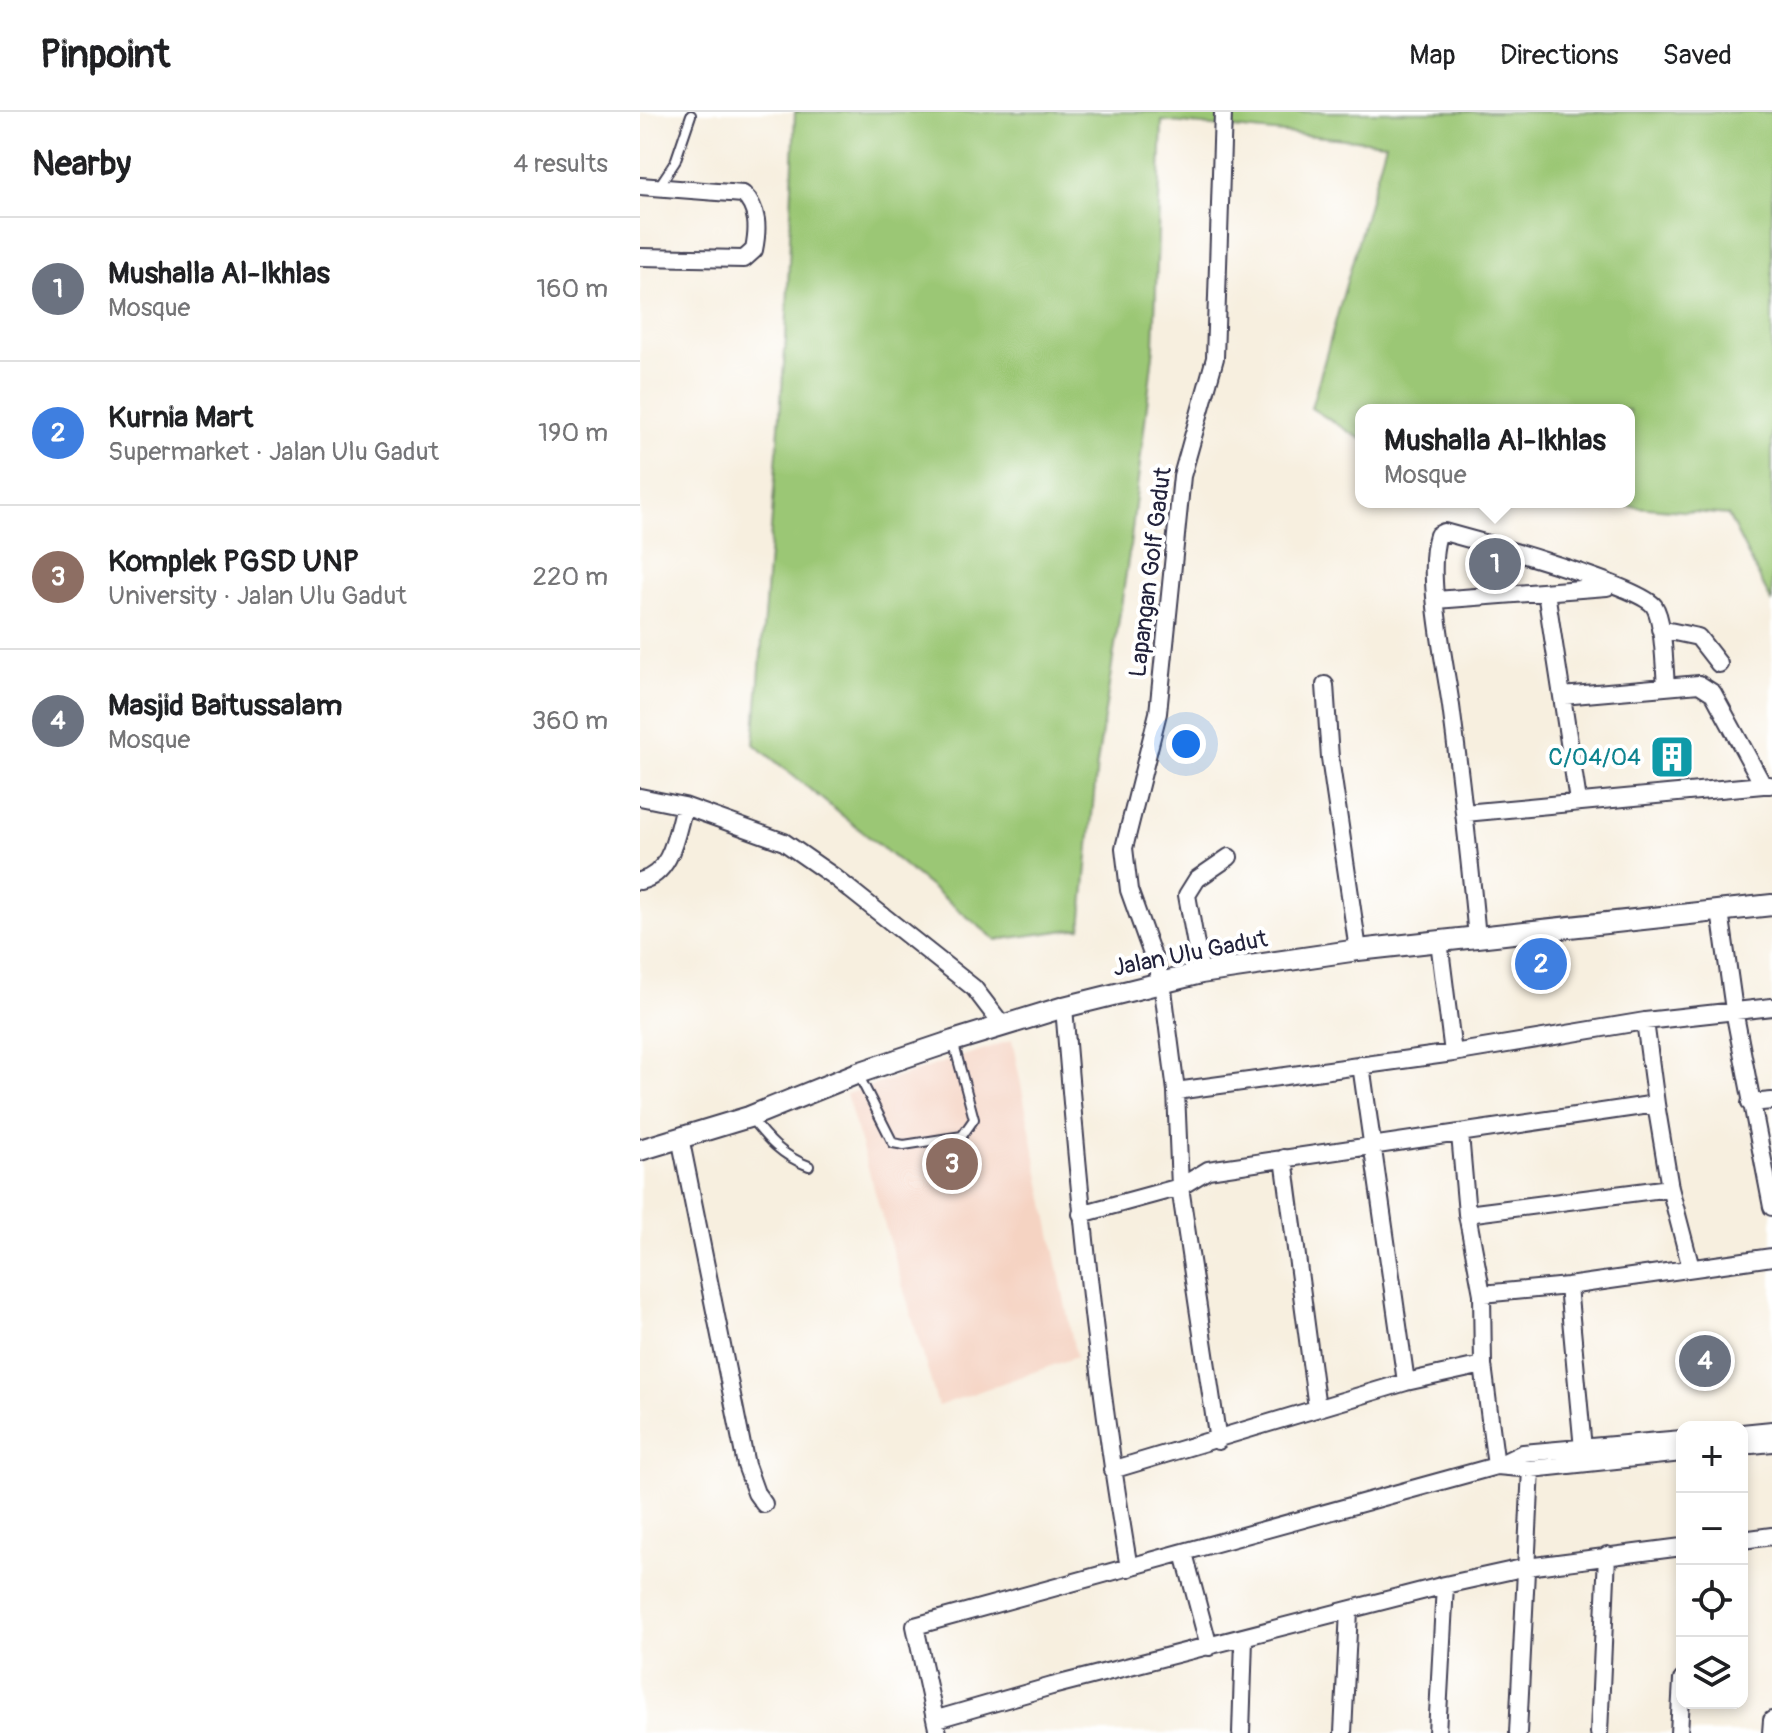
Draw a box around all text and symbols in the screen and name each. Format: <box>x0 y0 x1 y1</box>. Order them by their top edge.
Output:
text: Pinpoint <box>40 31 170 79</box>
text: Map <box>1409 38 1456 73</box>
text: Directions <box>1500 38 1619 73</box>
text: Saved <box>1663 38 1732 73</box>
text: Nearby <box>32 143 131 186</box>
text: 4 results <box>513 148 608 180</box>
text: Mushalla Al-Ikhlas <box>108 255 330 292</box>
text: 1 <box>53 273 63 305</box>
text: 160 m <box>536 273 608 305</box>
text: Mosque <box>108 292 190 324</box>
text: Kurnia Mart <box>108 399 253 436</box>
popup <box>1355 404 1635 508</box>
text: 2 <box>51 417 65 449</box>
text: 190 m <box>538 417 608 449</box>
text: Mushalla Al-Ikhlas <box>1384 422 1606 459</box>
text: Supermarket · Jalan Ulu Gadut <box>108 436 439 468</box>
text: Mosque <box>1384 459 1466 491</box>
street label: Lapangan Golf Gadut <box>1123 465 1178 679</box>
pin: 1 <box>1469 534 1521 594</box>
text: Komplek PGSD UNP <box>108 543 359 580</box>
text: 3 <box>51 561 65 593</box>
text: 220 m <box>532 561 608 593</box>
text: University · Jalan Ulu Gadut <box>108 580 407 612</box>
text: Masjid Baitussalam <box>108 687 342 724</box>
text: 4 <box>50 705 66 737</box>
text: 360 m <box>532 705 608 737</box>
text: Mosque <box>108 724 190 756</box>
your location <box>1166 724 1206 764</box>
building icon: C/04/04 <box>1648 733 1696 781</box>
place label: C/04/04 <box>1548 743 1641 772</box>
street label: Jalan Ulu Gadut <box>1110 924 1270 983</box>
pin: 2 <box>1515 934 1567 994</box>
pin: 3 <box>926 1134 978 1194</box>
pin: 4 <box>1679 1331 1731 1391</box>
map controls <box>1676 1421 1748 1709</box>
button: + <box>1676 1421 1748 1493</box>
button: − <box>1676 1493 1748 1565</box>
button: locate <box>1676 1565 1748 1637</box>
button: layers <box>1676 1637 1748 1709</box>

